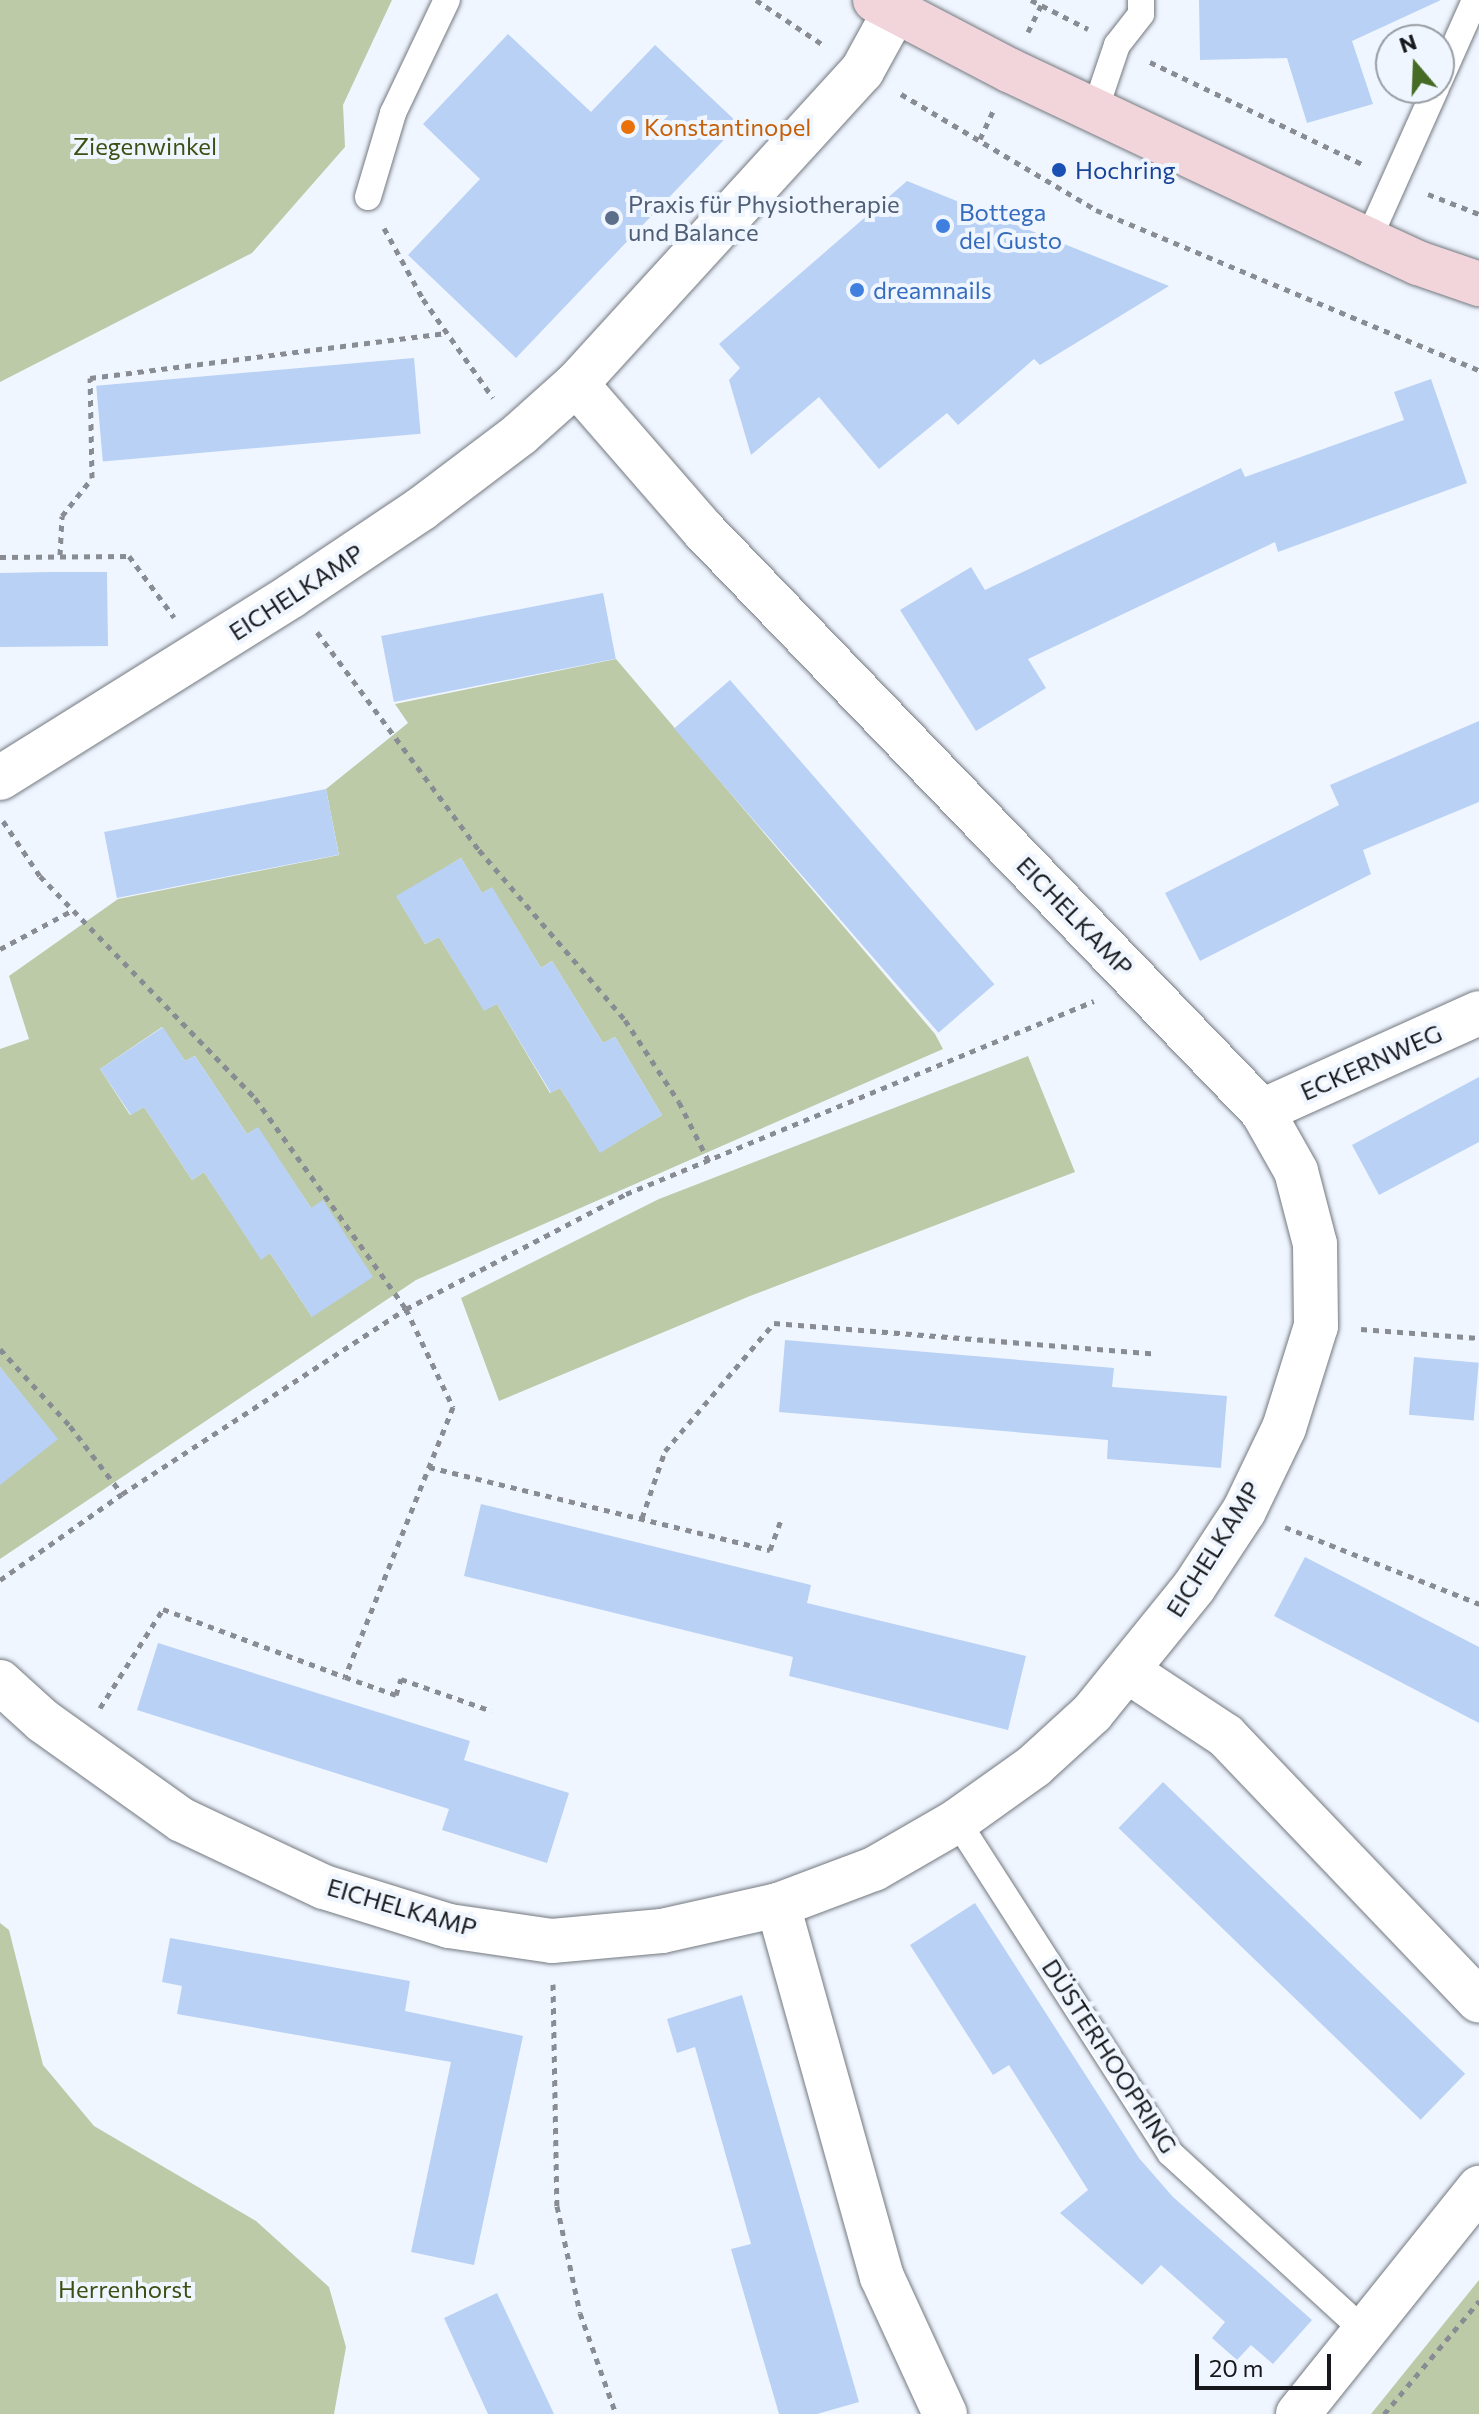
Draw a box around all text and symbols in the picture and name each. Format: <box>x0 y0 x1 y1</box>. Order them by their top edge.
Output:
north arrow <box>1375 24 1455 104</box>
text: N <box>1395 27 1420 58</box>
place label: Konstantinopel <box>644 113 811 141</box>
marker: Konstantinopel <box>619 118 637 136</box>
park label: Ziegenwinkel <box>73 132 217 160</box>
place label: Hochring <box>1075 156 1175 184</box>
marker: Hochring <box>1050 161 1068 179</box>
place label: Praxis für Physiotherapie und Balance <box>628 190 900 246</box>
place label: Bottega del Gusto <box>959 198 1062 254</box>
marker: Praxis für Physiotherapie und Balance <box>603 209 621 227</box>
marker: Bottega del Gusto <box>934 217 952 235</box>
place label: dreamnails <box>873 276 992 304</box>
marker: dreamnails <box>848 281 866 299</box>
street label: EICHELKAMP <box>224 538 368 646</box>
street label: EICHELKAMP <box>1011 851 1139 981</box>
street label: ECKERNWEG <box>1296 1018 1446 1106</box>
street label: EICHELKAMP <box>1160 1476 1266 1622</box>
street label: EICHELKAMP <box>324 1872 480 1942</box>
street label: DÜSTERHOOPRING <box>1037 1954 1183 2158</box>
park label: Herrenhorst <box>58 2275 192 2303</box>
scale bar <box>1199 2338 1335 2388</box>
text: 20 m <box>1209 2353 1263 2382</box>

